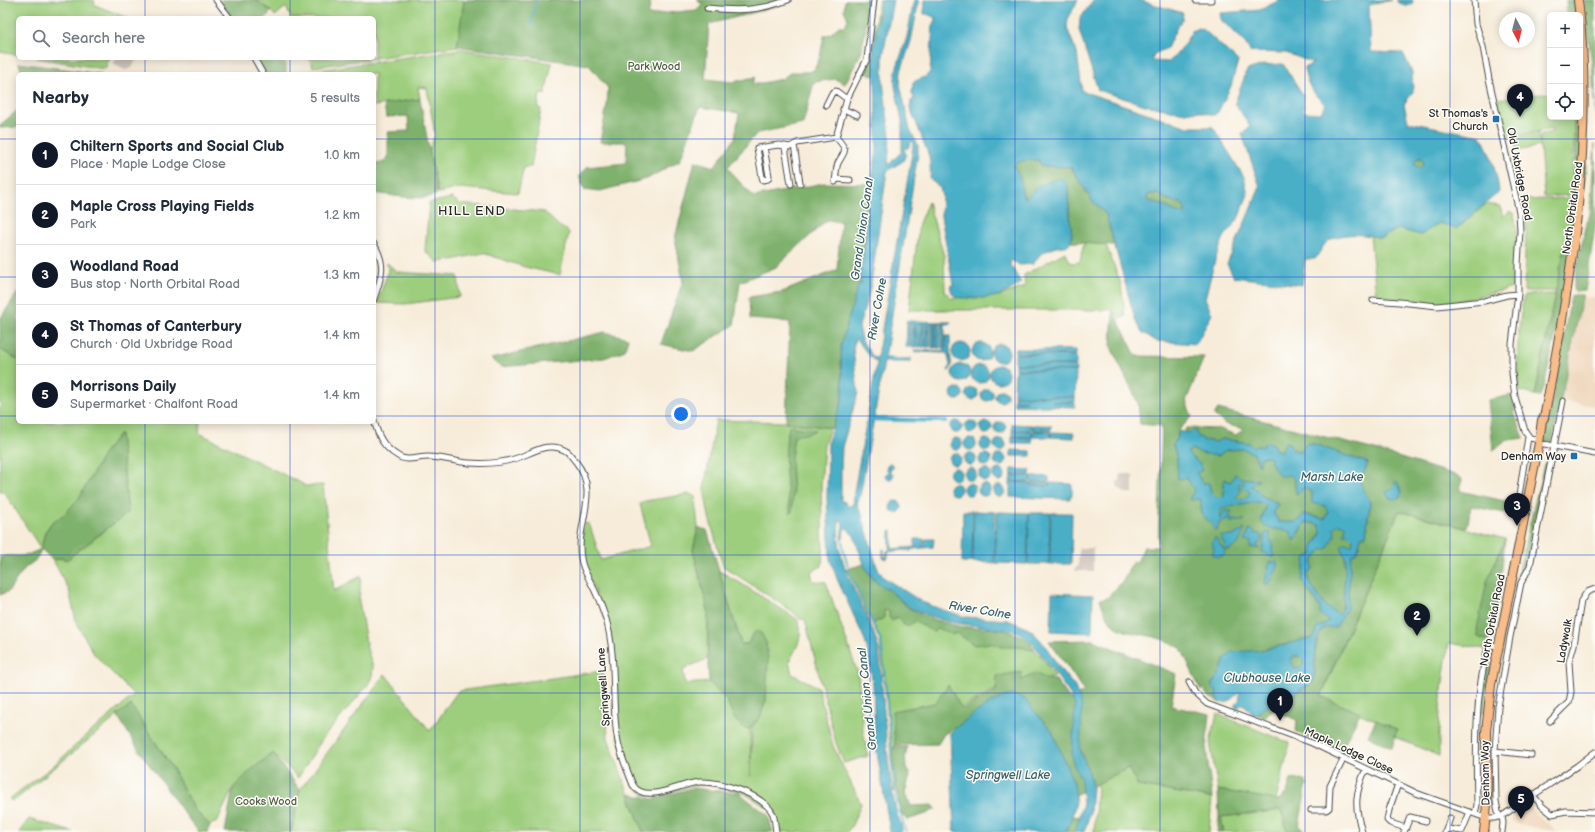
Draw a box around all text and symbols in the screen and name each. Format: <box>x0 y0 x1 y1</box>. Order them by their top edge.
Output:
north arrow <box>1499 12 1535 48</box>
map controls <box>1547 12 1583 120</box>
button: + <box>1547 12 1583 48</box>
search box <box>16 16 376 60</box>
icon: search <box>30 27 52 49</box>
text: Search here <box>62 29 145 48</box>
button: − <box>1547 48 1583 84</box>
park label: Park Wood <box>628 60 680 73</box>
pin: 4 <box>1507 84 1533 117</box>
button: locate <box>1547 84 1583 120</box>
text: Nearby <box>32 88 89 108</box>
text: 5 results <box>310 90 360 106</box>
place label: St Thomas's Church <box>1429 107 1489 133</box>
marker: St Thomas's Church <box>1491 114 1501 124</box>
street label: Old Uxbridge Road <box>1504 126 1535 222</box>
text: Chiltern Sports and Social Club <box>70 137 284 156</box>
text: 1 <box>42 147 48 163</box>
text: 1.0 km <box>324 147 360 163</box>
text: Place · Maple Lodge Close <box>70 156 226 172</box>
street label: North Orbital Road <box>1560 161 1585 255</box>
water label: Grand Union Canal <box>848 176 877 281</box>
text: Maple Cross Playing Fields <box>70 197 254 216</box>
district label: HILL END <box>438 203 506 219</box>
text: 2 <box>41 207 49 223</box>
text: 1.2 km <box>324 207 360 223</box>
text: Park <box>70 216 96 232</box>
text: Woodland Road <box>70 257 179 276</box>
text: 3 <box>41 267 49 283</box>
text: 1.3 km <box>324 267 360 283</box>
text: Bus stop · North Orbital Road <box>70 276 240 292</box>
water label: River Colne <box>865 277 890 341</box>
text: St Thomas of Canterbury <box>70 317 242 336</box>
text: 4 <box>41 327 49 343</box>
text: 1.4 km <box>324 327 360 343</box>
text: Church · Old Uxbridge Road <box>70 336 233 352</box>
text: Morrisons Daily <box>70 377 176 396</box>
text: 5 <box>41 387 49 403</box>
text: 1.4 km <box>324 387 360 403</box>
text: Supermarket · Chalfont Road <box>70 396 238 412</box>
your location <box>671 404 691 424</box>
place label: Denham Way <box>1501 450 1566 463</box>
marker: Denham Way <box>1569 451 1579 461</box>
water label: Marsh Lake <box>1300 470 1364 485</box>
pin: 3 <box>1504 493 1530 526</box>
street label: North Orbital Road <box>1477 573 1508 667</box>
water label: River Colne <box>948 598 1012 623</box>
pin: 2 <box>1404 603 1430 636</box>
street label: Ladywalk <box>1554 617 1575 664</box>
water label: Grand Union Canal <box>855 646 880 751</box>
street label: Springwell Lane <box>594 647 613 727</box>
water label: Clubhouse Lake <box>1224 671 1310 686</box>
pin: 1 <box>1267 688 1293 721</box>
street label: Maple Lodge Close <box>1302 724 1396 777</box>
street label: Denham Way <box>1478 740 1493 806</box>
water label: Springwell Lake <box>966 768 1050 783</box>
pin: 5 <box>1508 786 1534 819</box>
park label: Cooks Wood <box>235 795 297 808</box>

